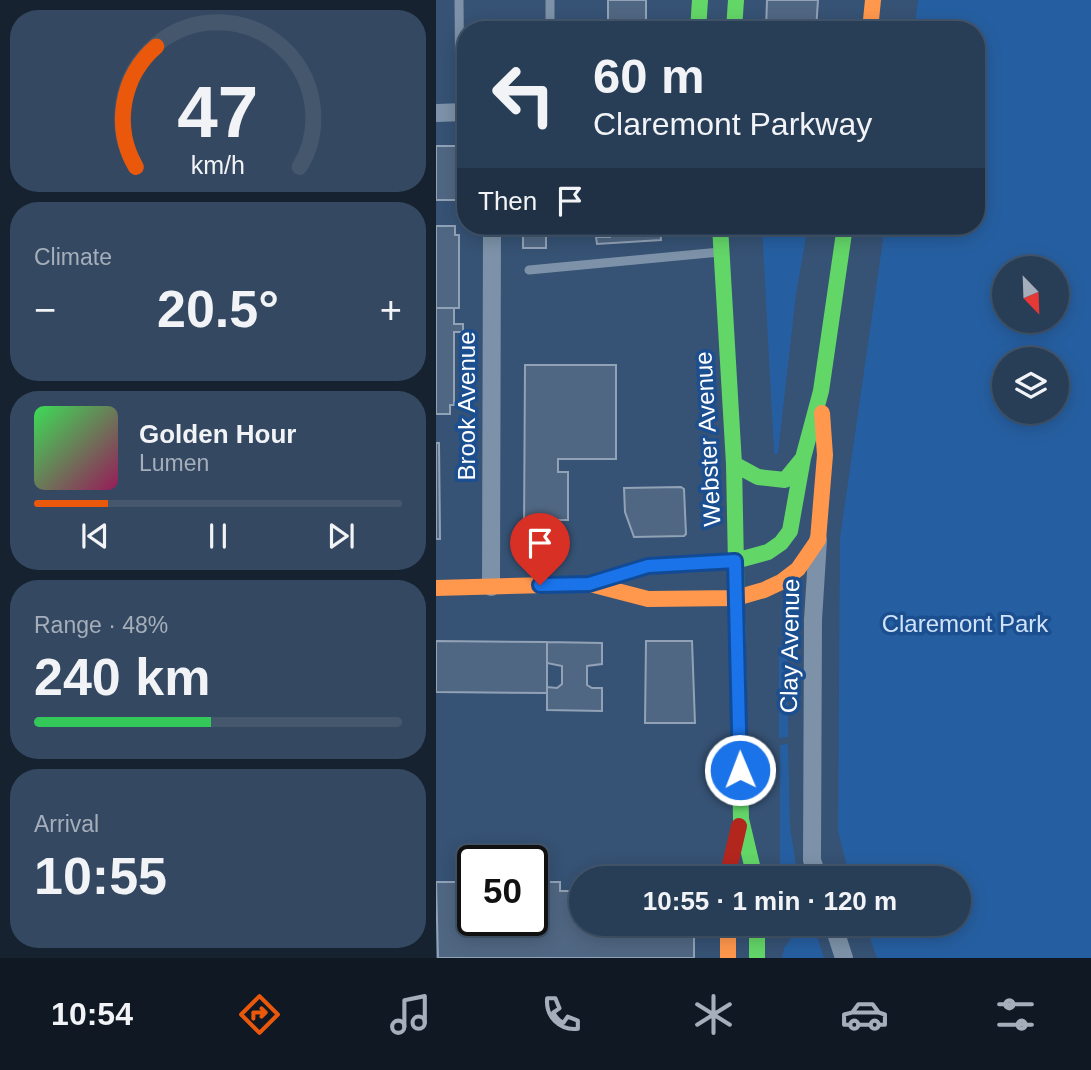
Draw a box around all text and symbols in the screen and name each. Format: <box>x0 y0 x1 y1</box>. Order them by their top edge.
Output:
icon: left <box>478 49 569 140</box>
text: 60 m <box>593 49 705 103</box>
text: 47 <box>178 71 258 152</box>
text: Claremont Parkway <box>593 106 872 142</box>
text: km/h <box>191 151 245 179</box>
icon: arrive <box>551 182 589 220</box>
text: Then <box>478 186 537 216</box>
text: Climate <box>34 244 112 270</box>
north arrow <box>992 256 1070 332</box>
map controls <box>992 256 1069 424</box>
text: 20.5° <box>157 280 279 338</box>
text: − <box>34 289 56 331</box>
text: + <box>380 289 402 331</box>
street label: Brook Avenue <box>453 331 480 481</box>
button: layers <box>992 347 1069 424</box>
street label: Webster Avenue <box>689 351 726 527</box>
text: Golden Hour <box>139 419 296 449</box>
text: Lumen <box>139 450 209 476</box>
pin <box>510 513 570 585</box>
icon: previous <box>76 517 114 555</box>
icon: pause <box>199 517 237 555</box>
icon: next <box>322 517 360 555</box>
icon: arrive <box>521 524 559 562</box>
street label: Clay Avenue <box>775 579 804 713</box>
park label: Claremont Park <box>882 610 1049 637</box>
text: Range · 48% <box>34 612 168 638</box>
text: 240 km <box>34 648 210 706</box>
position arrow <box>703 733 777 807</box>
text: Arrival <box>34 811 99 837</box>
speed limit sign: 50 <box>457 845 548 936</box>
text: 10:55 <box>34 847 167 905</box>
text: 10:55 · 1 min · 120 m <box>643 886 897 916</box>
icon: directions <box>235 990 284 1039</box>
icon: music <box>386 990 435 1039</box>
icon: phone <box>537 990 586 1039</box>
icon: climate <box>689 990 738 1039</box>
icon: car <box>840 990 889 1039</box>
icon: filters <box>991 990 1040 1039</box>
text: 10:54 <box>51 996 133 1032</box>

